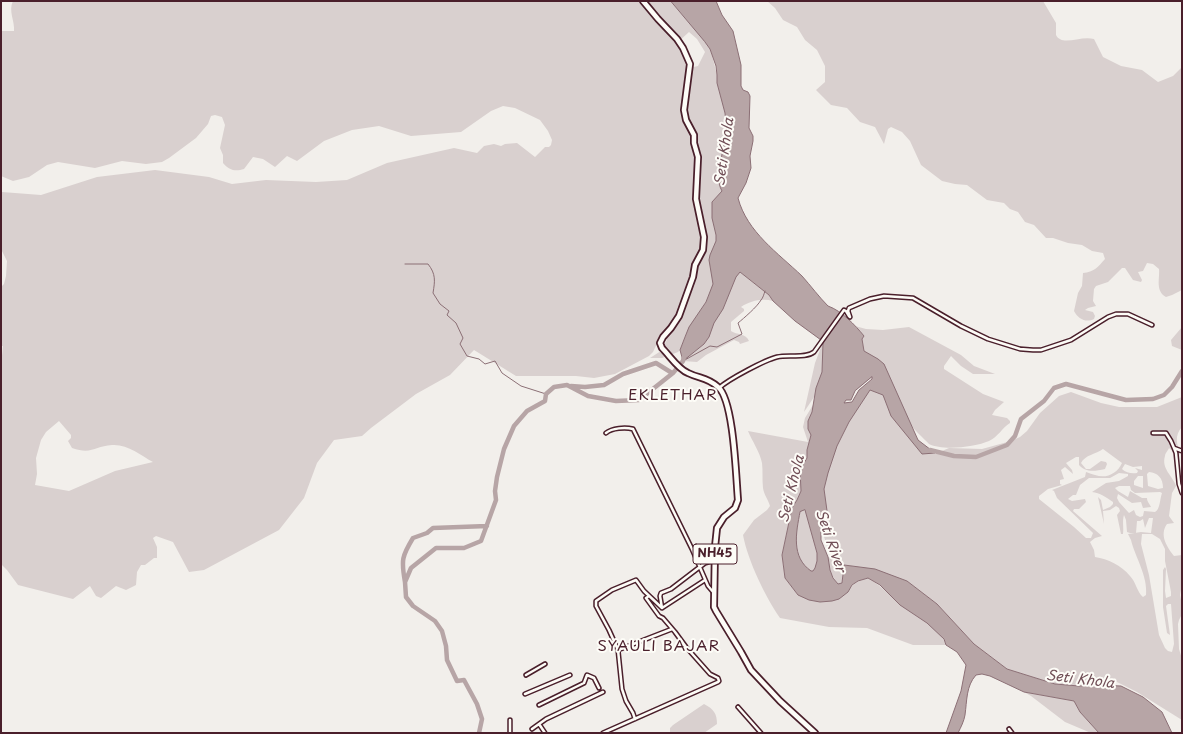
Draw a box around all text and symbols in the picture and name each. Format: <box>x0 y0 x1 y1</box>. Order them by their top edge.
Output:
water label: Seti Khola <box>712 117 738 187</box>
district label: EKLETHAR <box>629 387 717 405</box>
water label: Seti Khola <box>776 454 808 524</box>
water label: Seti River <box>811 507 849 575</box>
road number: NH45 <box>693 544 737 564</box>
district label: SYAULI BAJAR <box>597 638 721 656</box>
water label: Seti Khola <box>1045 667 1115 693</box>

